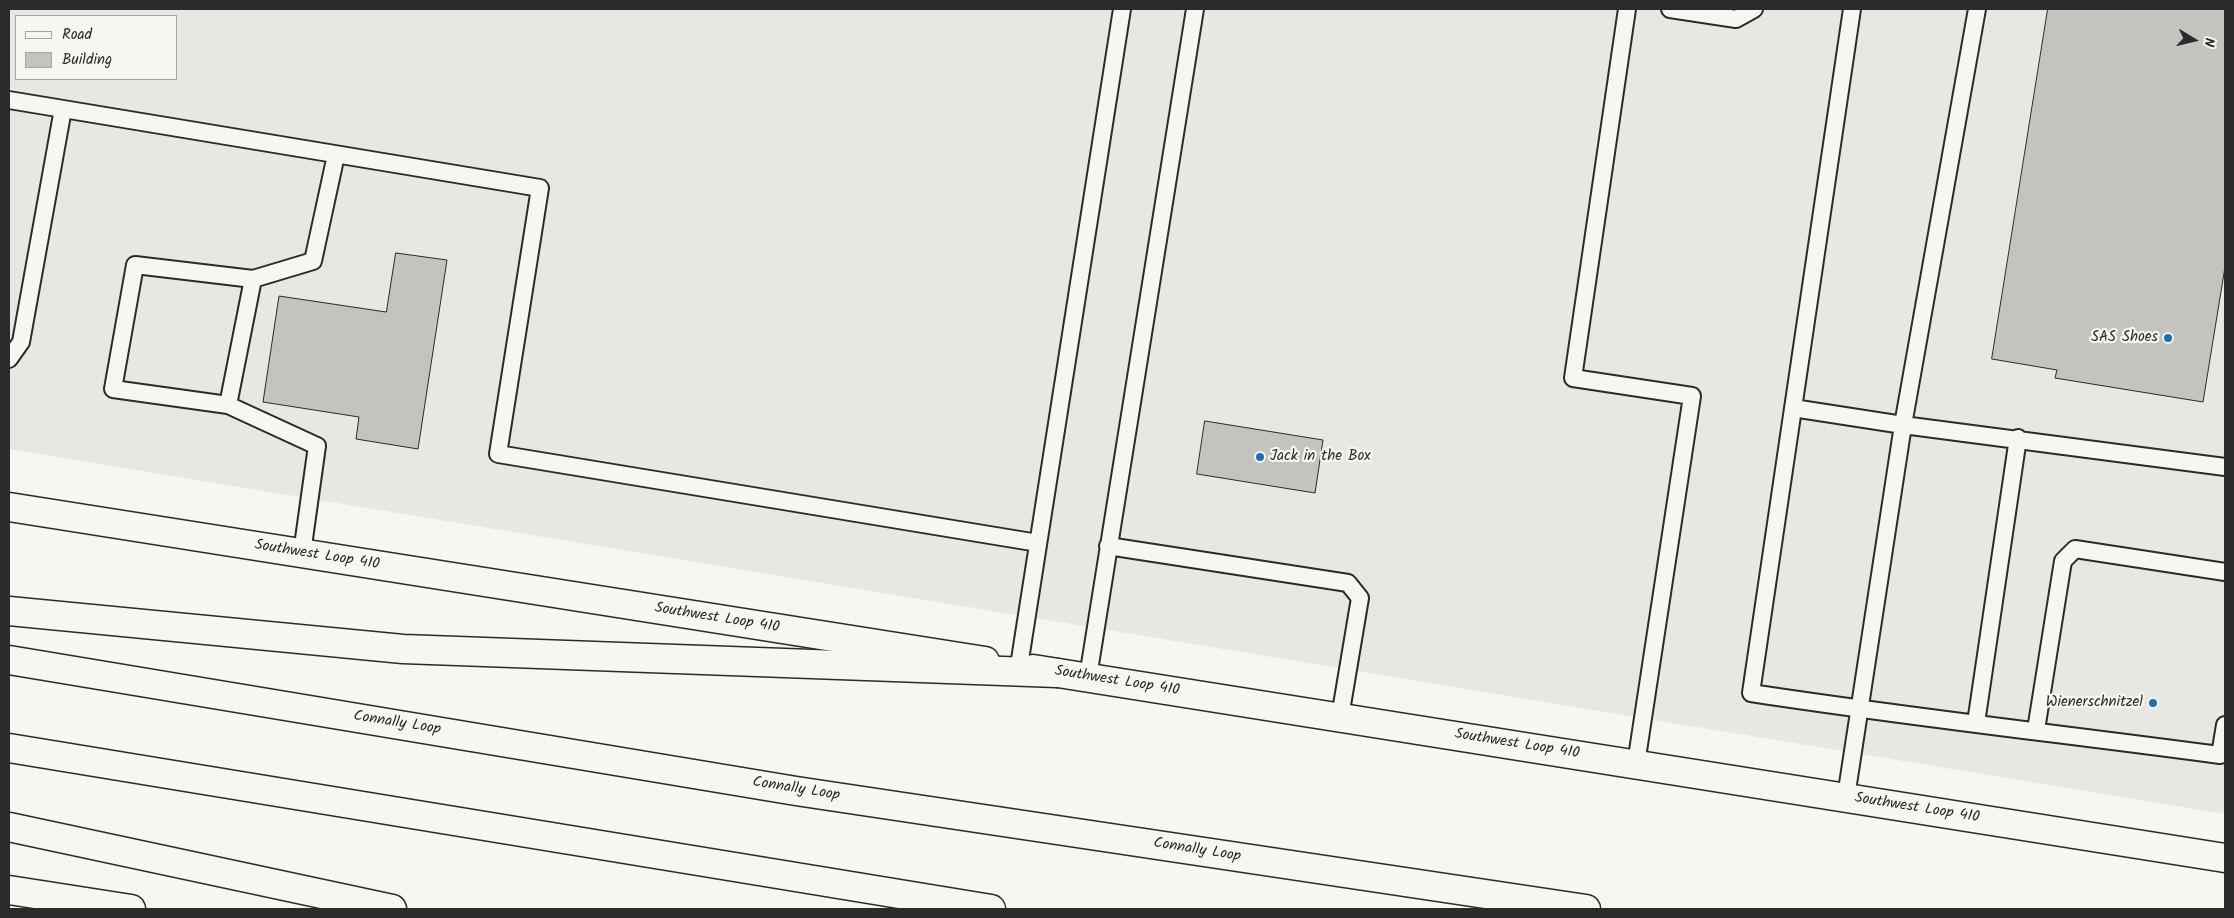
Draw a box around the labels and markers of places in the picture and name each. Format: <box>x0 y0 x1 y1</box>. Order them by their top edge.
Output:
place label: SAS Shoes <box>2091 329 2158 347</box>
marker: SAS Shoes <box>2162 332 2174 344</box>
place label: Jack in the Box <box>1270 448 1371 466</box>
marker: Jack in the Box <box>1254 451 1266 463</box>
place label: Wienerschnitzel <box>2046 694 2143 712</box>
marker: Wienerschnitzel <box>2147 697 2159 709</box>

